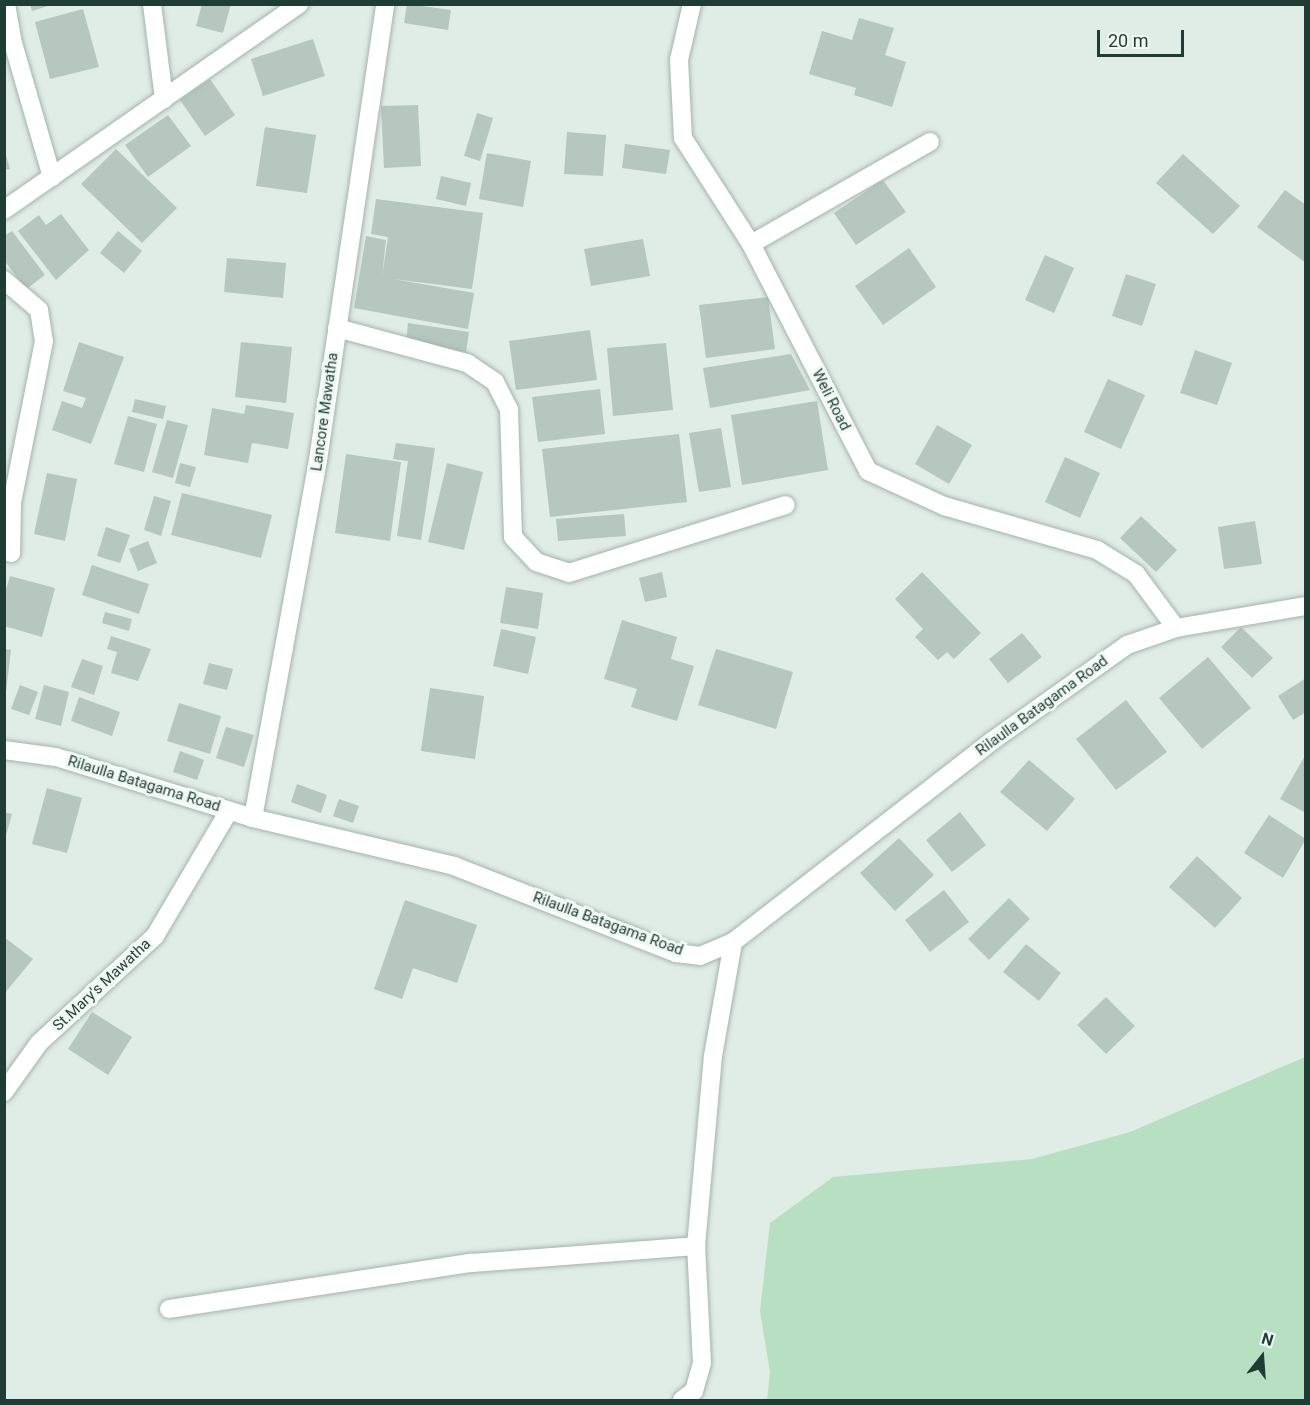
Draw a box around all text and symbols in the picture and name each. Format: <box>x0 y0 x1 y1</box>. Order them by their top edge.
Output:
scale bar <box>1100 18 1187 56</box>
text: 20 m <box>1108 30 1148 51</box>
street label: Lancore Mawatha <box>308 352 342 472</box>
street label: Weli Road <box>808 366 854 434</box>
street label: Rilaulla Batagama Road <box>972 652 1112 760</box>
street label: Rilaulla Batagama Road <box>65 752 223 816</box>
street label: Rilaulla Batagama Road <box>530 888 686 960</box>
street label: St.Mary's Mawatha <box>49 935 155 1035</box>
north arrow <box>1232 1327 1292 1387</box>
text: N <box>1259 1329 1276 1350</box>

